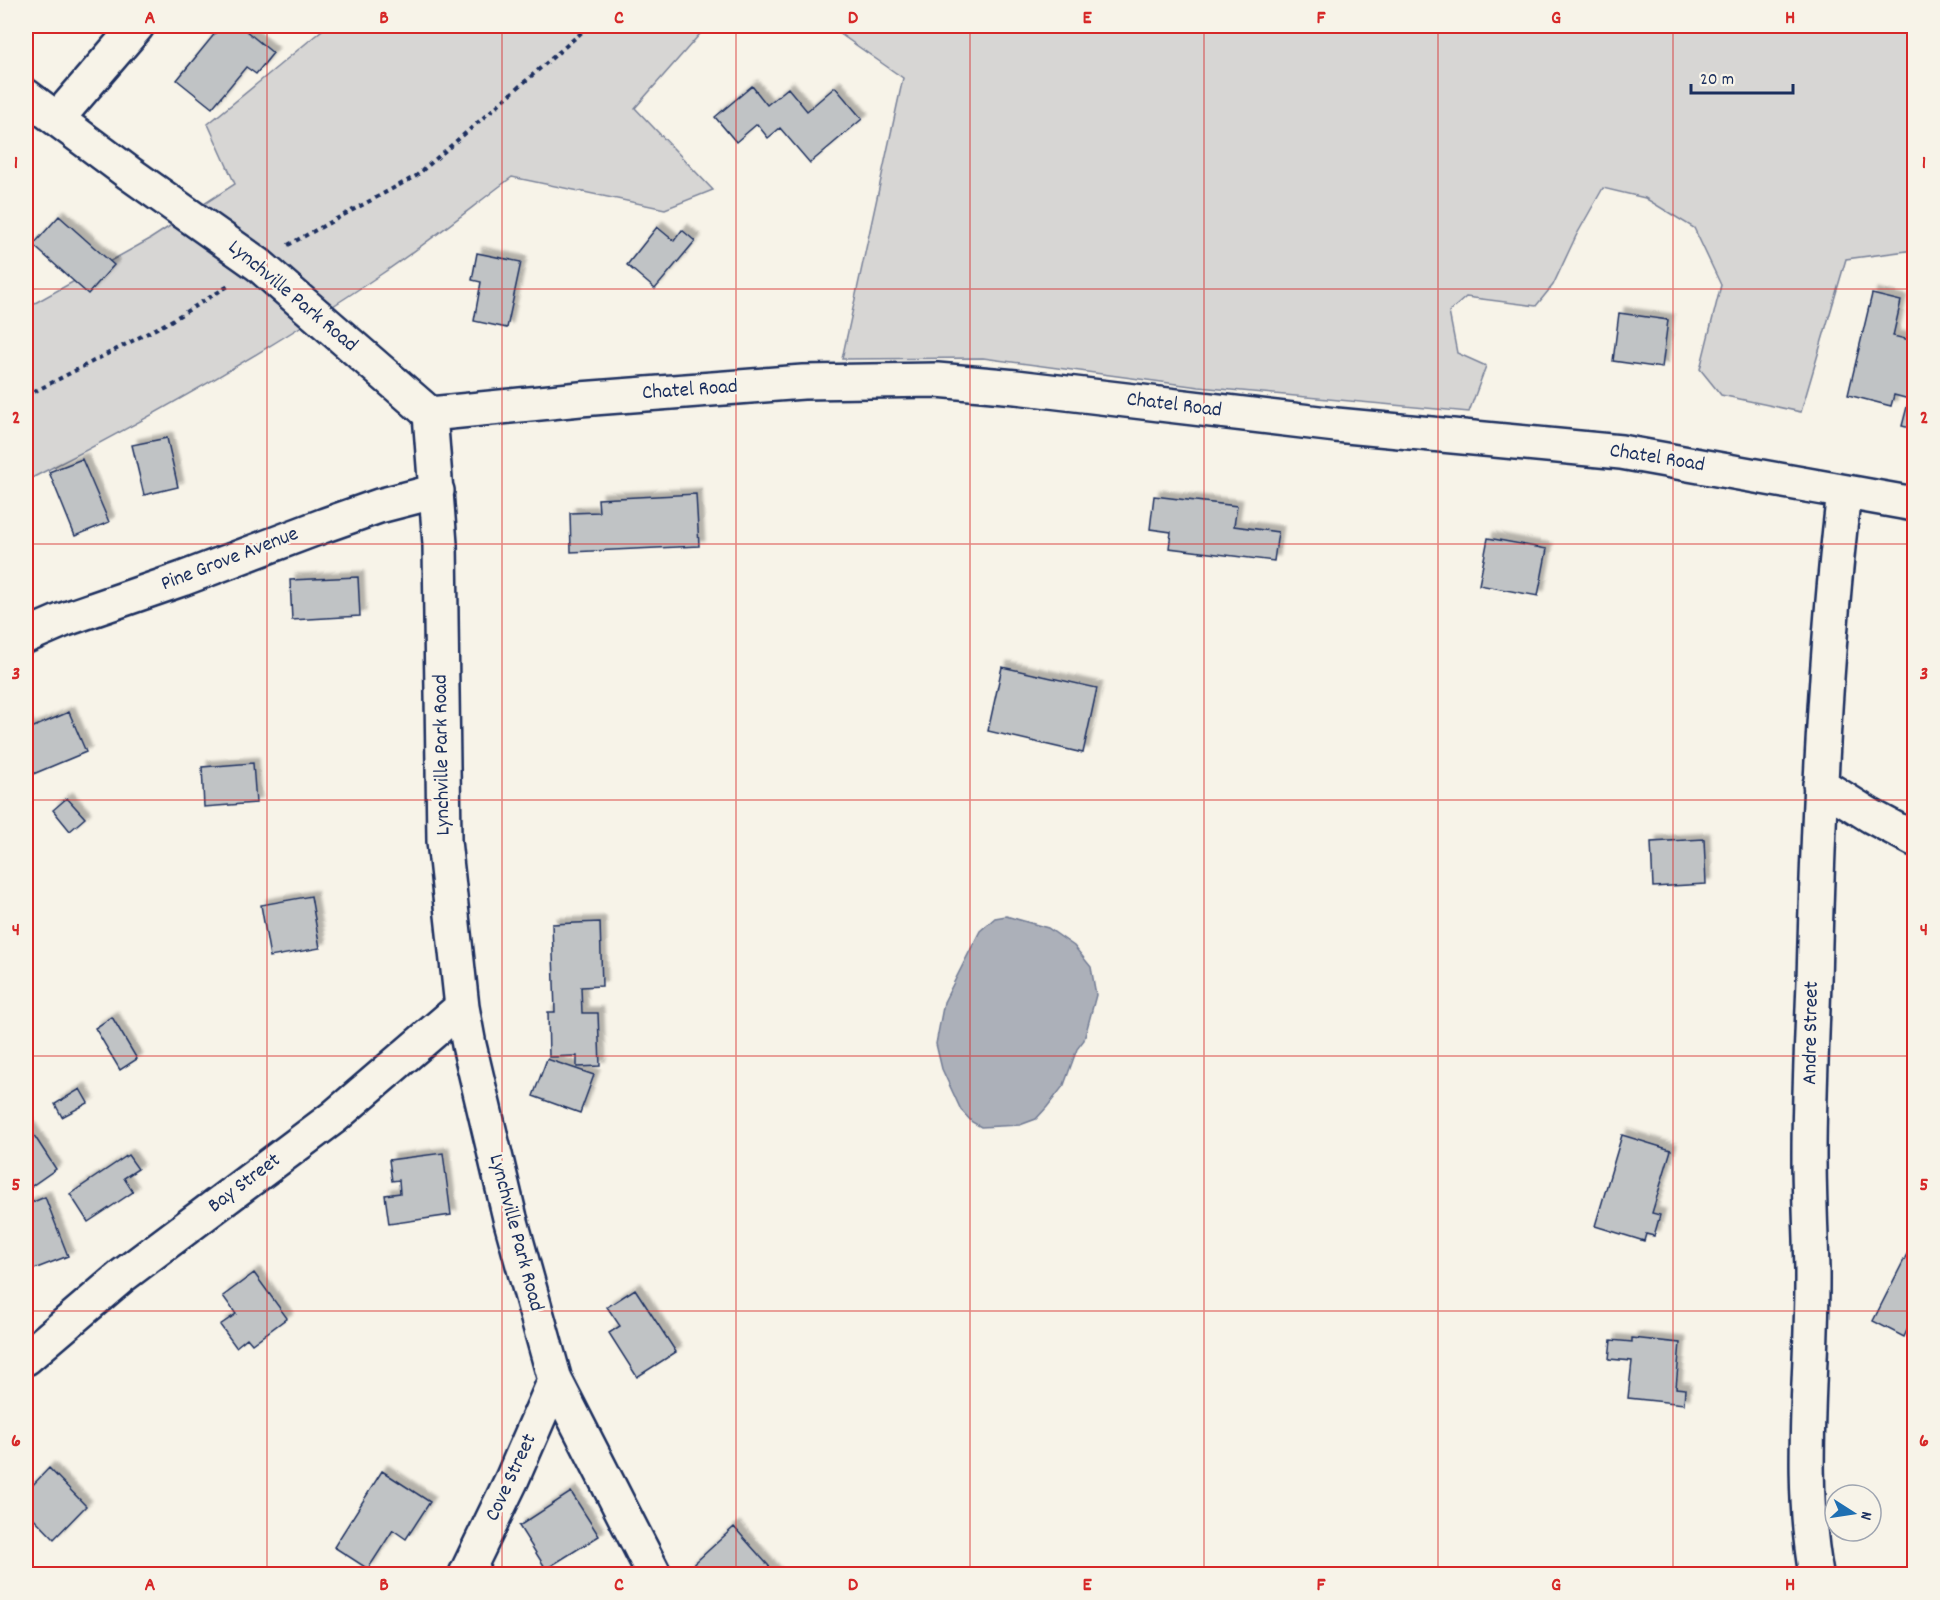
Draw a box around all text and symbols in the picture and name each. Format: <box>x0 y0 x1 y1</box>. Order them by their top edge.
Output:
text: A <box>145 5 156 33</box>
text: B <box>379 5 389 33</box>
text: C <box>614 5 624 33</box>
text: D <box>848 5 859 33</box>
text: E <box>1082 5 1092 33</box>
text: F <box>1317 5 1327 33</box>
text: G <box>1551 5 1561 33</box>
text: H <box>1785 5 1795 33</box>
scale bar <box>1691 57 1793 95</box>
text: 20 m <box>1700 68 1734 93</box>
text: 1 <box>14 150 18 178</box>
text: 1 <box>1922 150 1926 178</box>
street label: Lynchville Park Road <box>221 234 363 360</box>
street label: Chatel Road <box>641 373 739 409</box>
street label: Chatel Road <box>1125 385 1223 427</box>
text: 2 <box>12 405 20 433</box>
text: 2 <box>1920 405 1928 433</box>
street label: Chatel Road <box>1607 437 1707 481</box>
street label: Pine Grove Avenue <box>157 520 303 600</box>
text: 3 <box>12 661 20 689</box>
text: 3 <box>1920 661 1928 689</box>
street label: Lynchville Park Road <box>427 674 459 836</box>
text: 4 <box>12 917 20 945</box>
text: 4 <box>1920 917 1928 945</box>
street label: Andre Street <box>1796 981 1828 1085</box>
street label: Bay Street <box>202 1147 288 1221</box>
street label: Lynchville Park Road <box>480 1151 550 1315</box>
text: 5 <box>11 1172 21 1200</box>
text: 5 <box>1919 1172 1929 1200</box>
text: 6 <box>11 1428 21 1456</box>
text: 6 <box>1919 1428 1929 1456</box>
street label: Cove Street <box>479 1429 545 1527</box>
north arrow <box>1823 1483 1883 1543</box>
text: N <box>1853 1509 1877 1522</box>
text: A <box>145 1572 156 1600</box>
text: B <box>379 1572 389 1600</box>
text: C <box>614 1572 624 1600</box>
text: D <box>848 1572 859 1600</box>
text: E <box>1082 1572 1092 1600</box>
text: F <box>1317 1572 1327 1600</box>
text: G <box>1551 1572 1561 1600</box>
text: H <box>1785 1572 1795 1600</box>

